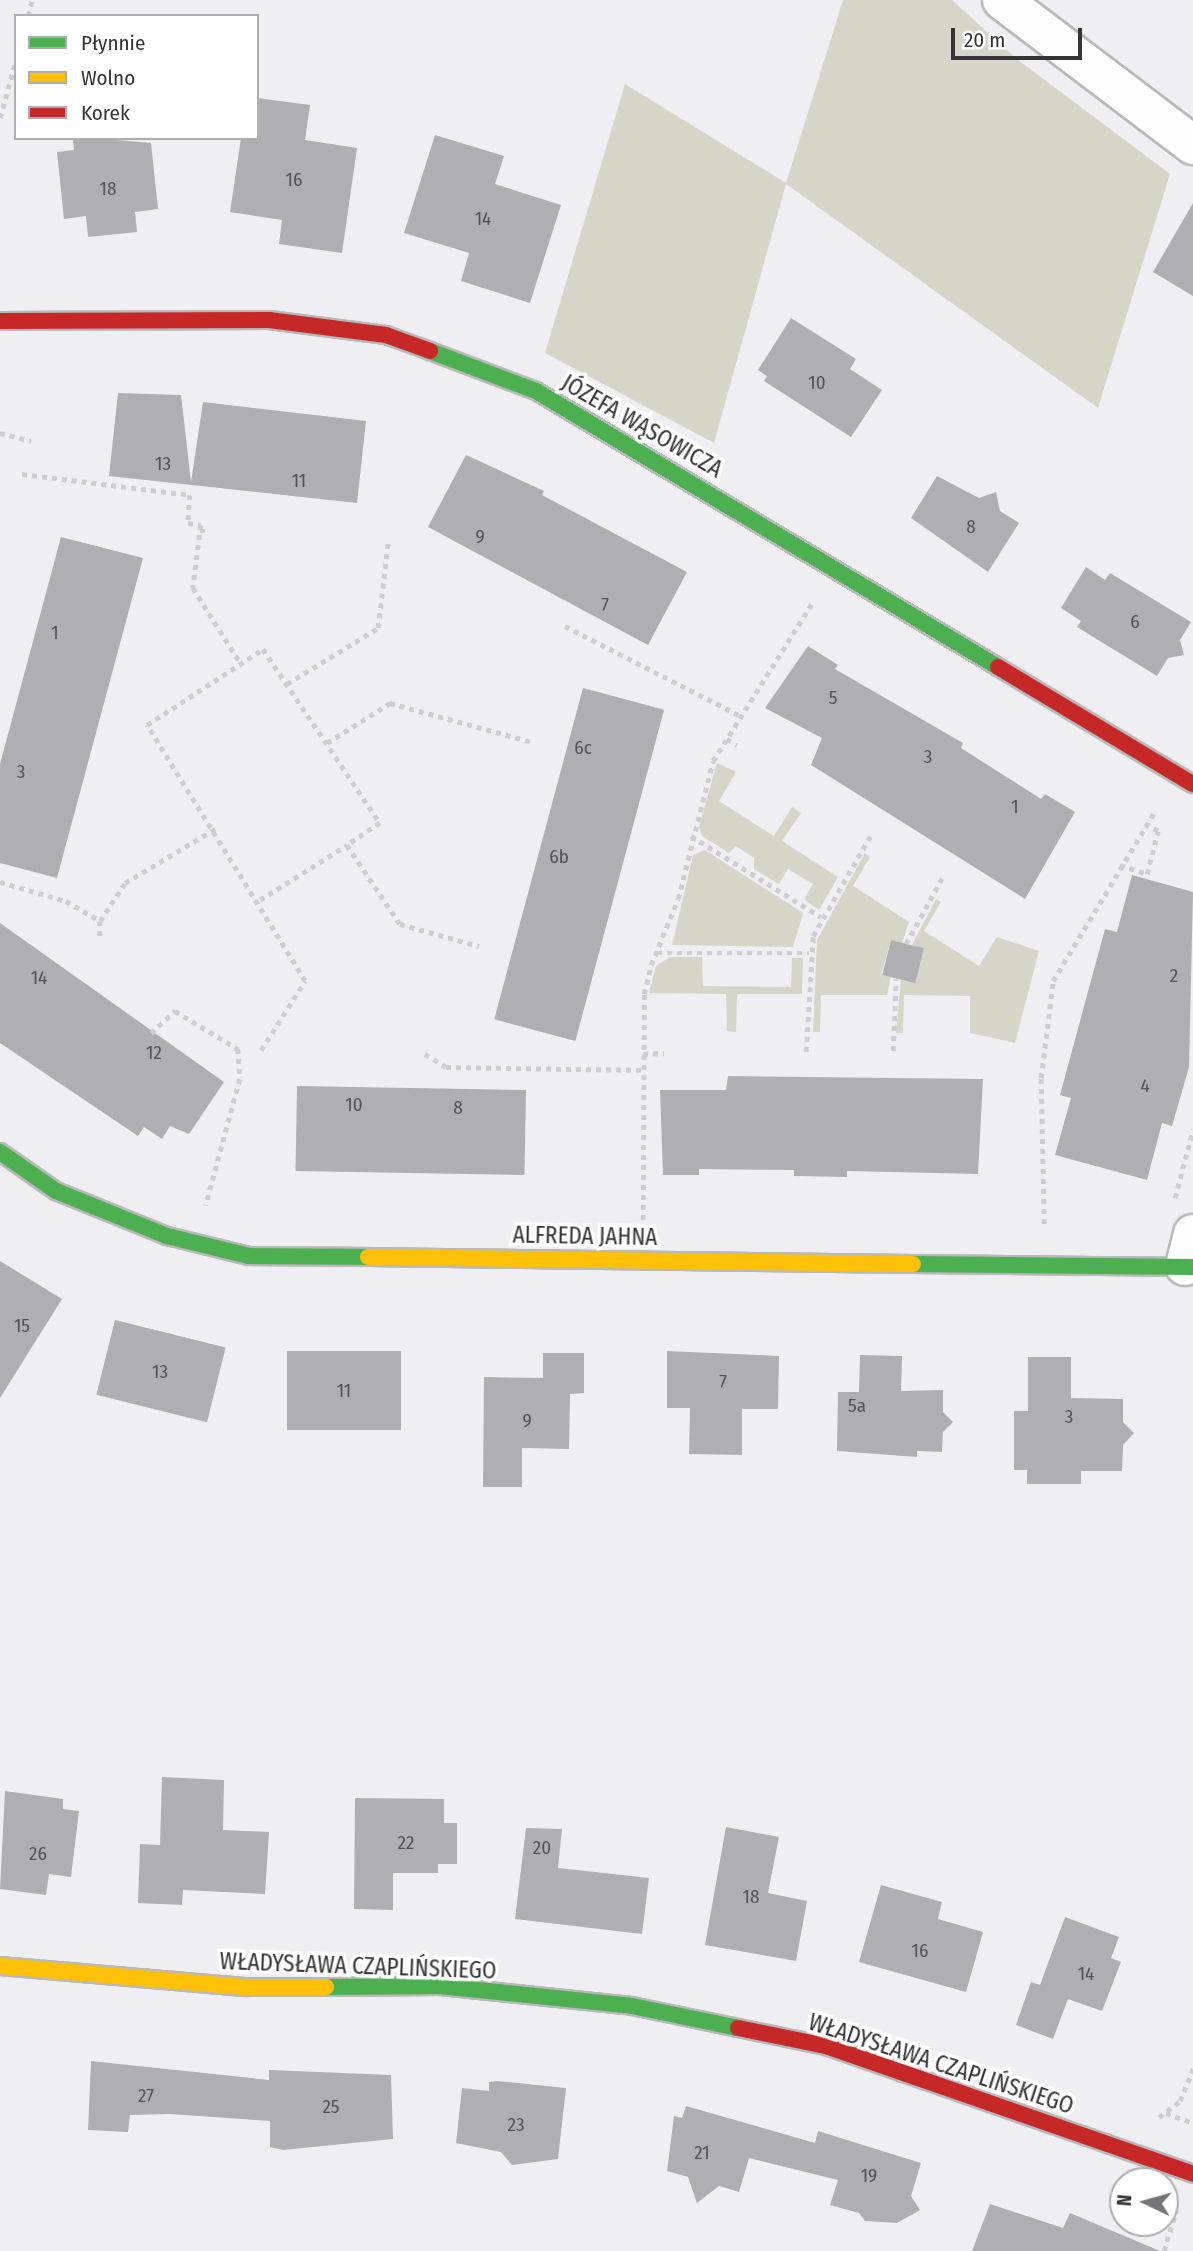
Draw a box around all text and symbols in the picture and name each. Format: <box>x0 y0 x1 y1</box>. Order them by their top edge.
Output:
legend <box>14 14 259 140</box>
scale bar <box>955 14 1086 58</box>
text: 20 m <box>964 27 1005 53</box>
text: Płynnie <box>81 30 145 56</box>
text: Wolno <box>81 65 135 91</box>
text: Korek <box>81 100 130 126</box>
house number: 16 <box>286 169 302 191</box>
house number: 18 <box>100 178 116 200</box>
house number: 14 <box>475 208 491 230</box>
street label: JÓZEFA WĄSOWICZA <box>557 369 727 483</box>
house number: 10 <box>808 372 826 394</box>
house number: 13 <box>155 453 171 475</box>
house number: 11 <box>292 470 306 492</box>
house number: 8 <box>966 516 976 538</box>
house number: 9 <box>475 526 485 548</box>
house number: 7 <box>601 594 609 616</box>
house number: 6 <box>1130 611 1140 633</box>
house number: 1 <box>51 622 59 644</box>
house number: 5 <box>829 687 837 709</box>
house number: 6c <box>574 737 592 759</box>
house number: 3 <box>924 746 932 768</box>
house number: 3 <box>17 761 25 783</box>
house number: 1 <box>1011 796 1019 818</box>
house number: 6b <box>549 846 569 868</box>
house number: 2 <box>1170 965 1178 987</box>
house number: 14 <box>31 967 47 989</box>
house number: 12 <box>146 1042 162 1064</box>
house number: 4 <box>1140 1075 1150 1097</box>
house number: 10 <box>345 1094 363 1116</box>
house number: 8 <box>453 1097 463 1119</box>
street label: ALFREDA JAHNA <box>512 1221 658 1251</box>
house number: 15 <box>14 1315 30 1337</box>
house number: 13 <box>152 1361 168 1383</box>
house number: 7 <box>719 1371 727 1393</box>
house number: 11 <box>337 1380 351 1402</box>
house number: 5a <box>848 1395 866 1417</box>
house number: 3 <box>1065 1406 1073 1428</box>
house number: 9 <box>522 1410 532 1432</box>
house number: 22 <box>398 1832 414 1854</box>
house number: 20 <box>533 1837 551 1859</box>
house number: 26 <box>29 1843 47 1865</box>
house number: 18 <box>743 1886 759 1908</box>
house number: 16 <box>912 1940 928 1962</box>
street label: WŁADYSŁAWA CZAPLIŃSKIEGO <box>219 1947 497 1985</box>
house number: 14 <box>1078 1963 1094 1985</box>
street label: WŁADYSŁAWA CZAPLIŃSKIEGO <box>805 2008 1077 2120</box>
house number: 27 <box>138 2085 154 2107</box>
house number: 25 <box>322 2096 340 2118</box>
house number: 23 <box>508 2114 524 2136</box>
house number: 21 <box>694 2142 710 2164</box>
house number: 19 <box>861 2165 877 2187</box>
north arrow <box>1109 2167 1179 2237</box>
text: N <box>1113 2194 1137 2207</box>

